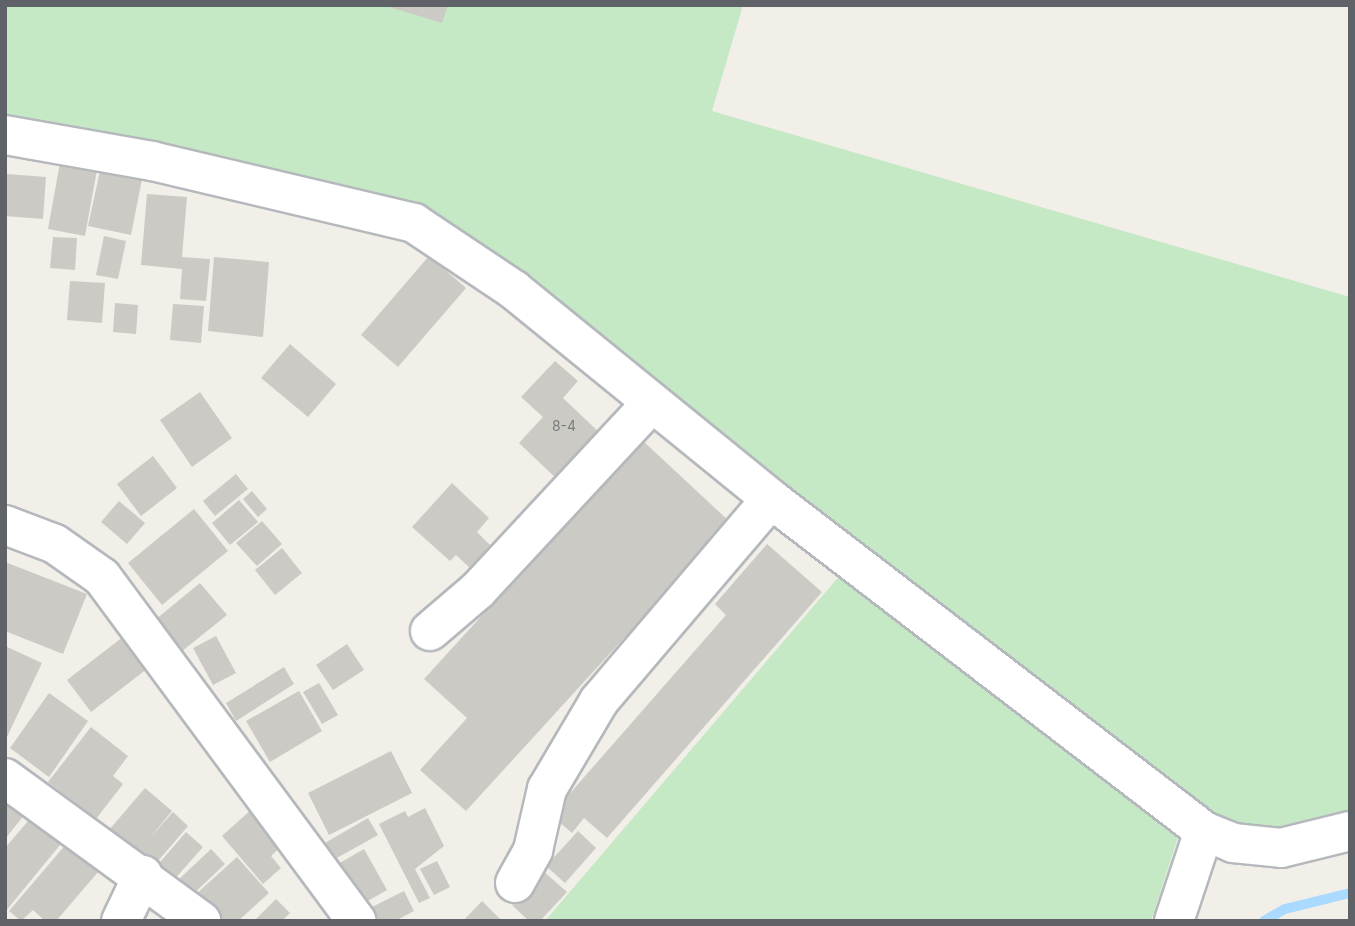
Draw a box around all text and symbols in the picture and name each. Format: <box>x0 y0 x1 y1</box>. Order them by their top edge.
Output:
house number: 8-4 <box>552 418 576 434</box>

